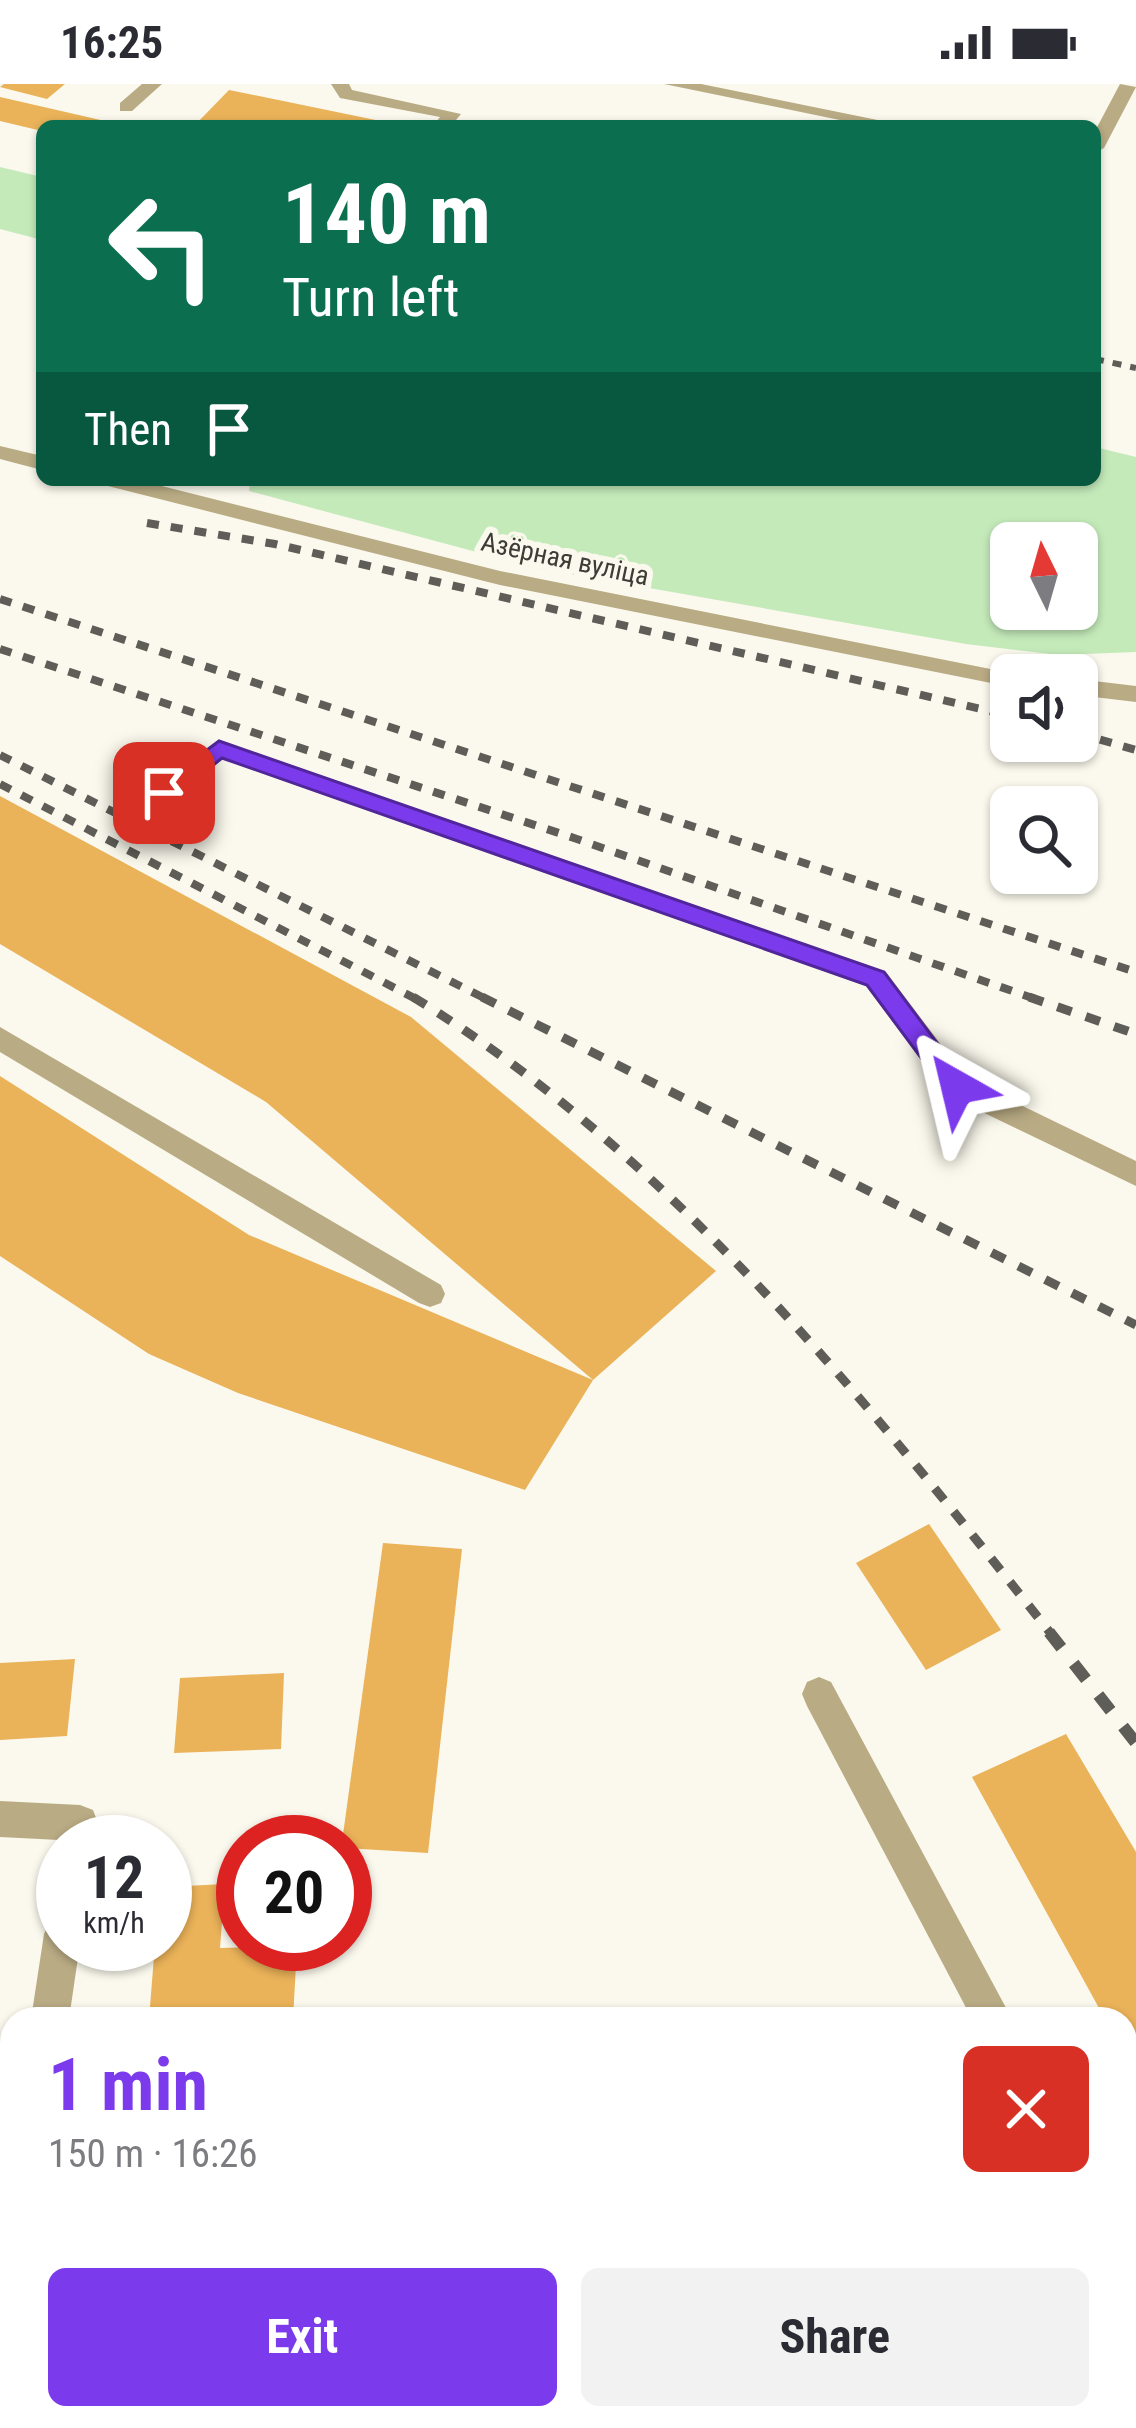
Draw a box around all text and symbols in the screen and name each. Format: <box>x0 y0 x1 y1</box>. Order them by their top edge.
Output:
text: 16:25 <box>60 16 163 69</box>
text: 140 m <box>282 165 491 264</box>
icon: left <box>84 168 240 324</box>
text: Turn left <box>282 266 459 329</box>
icon: arrive <box>196 396 262 462</box>
text: Then <box>84 403 172 456</box>
north arrow <box>990 522 1098 630</box>
map controls <box>990 522 1098 894</box>
street label: Азёрная вуліца <box>478 526 652 592</box>
button: sound <box>990 654 1098 762</box>
pin <box>113 742 215 844</box>
icon: arrive <box>131 760 197 826</box>
button: search <box>990 786 1098 894</box>
position arrow <box>894 1024 1020 1150</box>
speed limit sign: 20 <box>216 1815 372 1971</box>
text: 12 <box>84 1842 144 1913</box>
text: km/h <box>83 1905 145 1940</box>
text: 1 min <box>48 2043 208 2128</box>
button: close <box>963 2046 1089 2172</box>
text: 150 m · 16:26 <box>48 2131 258 2177</box>
button: Exit <box>48 2268 557 2406</box>
button: Share <box>581 2268 1089 2406</box>

